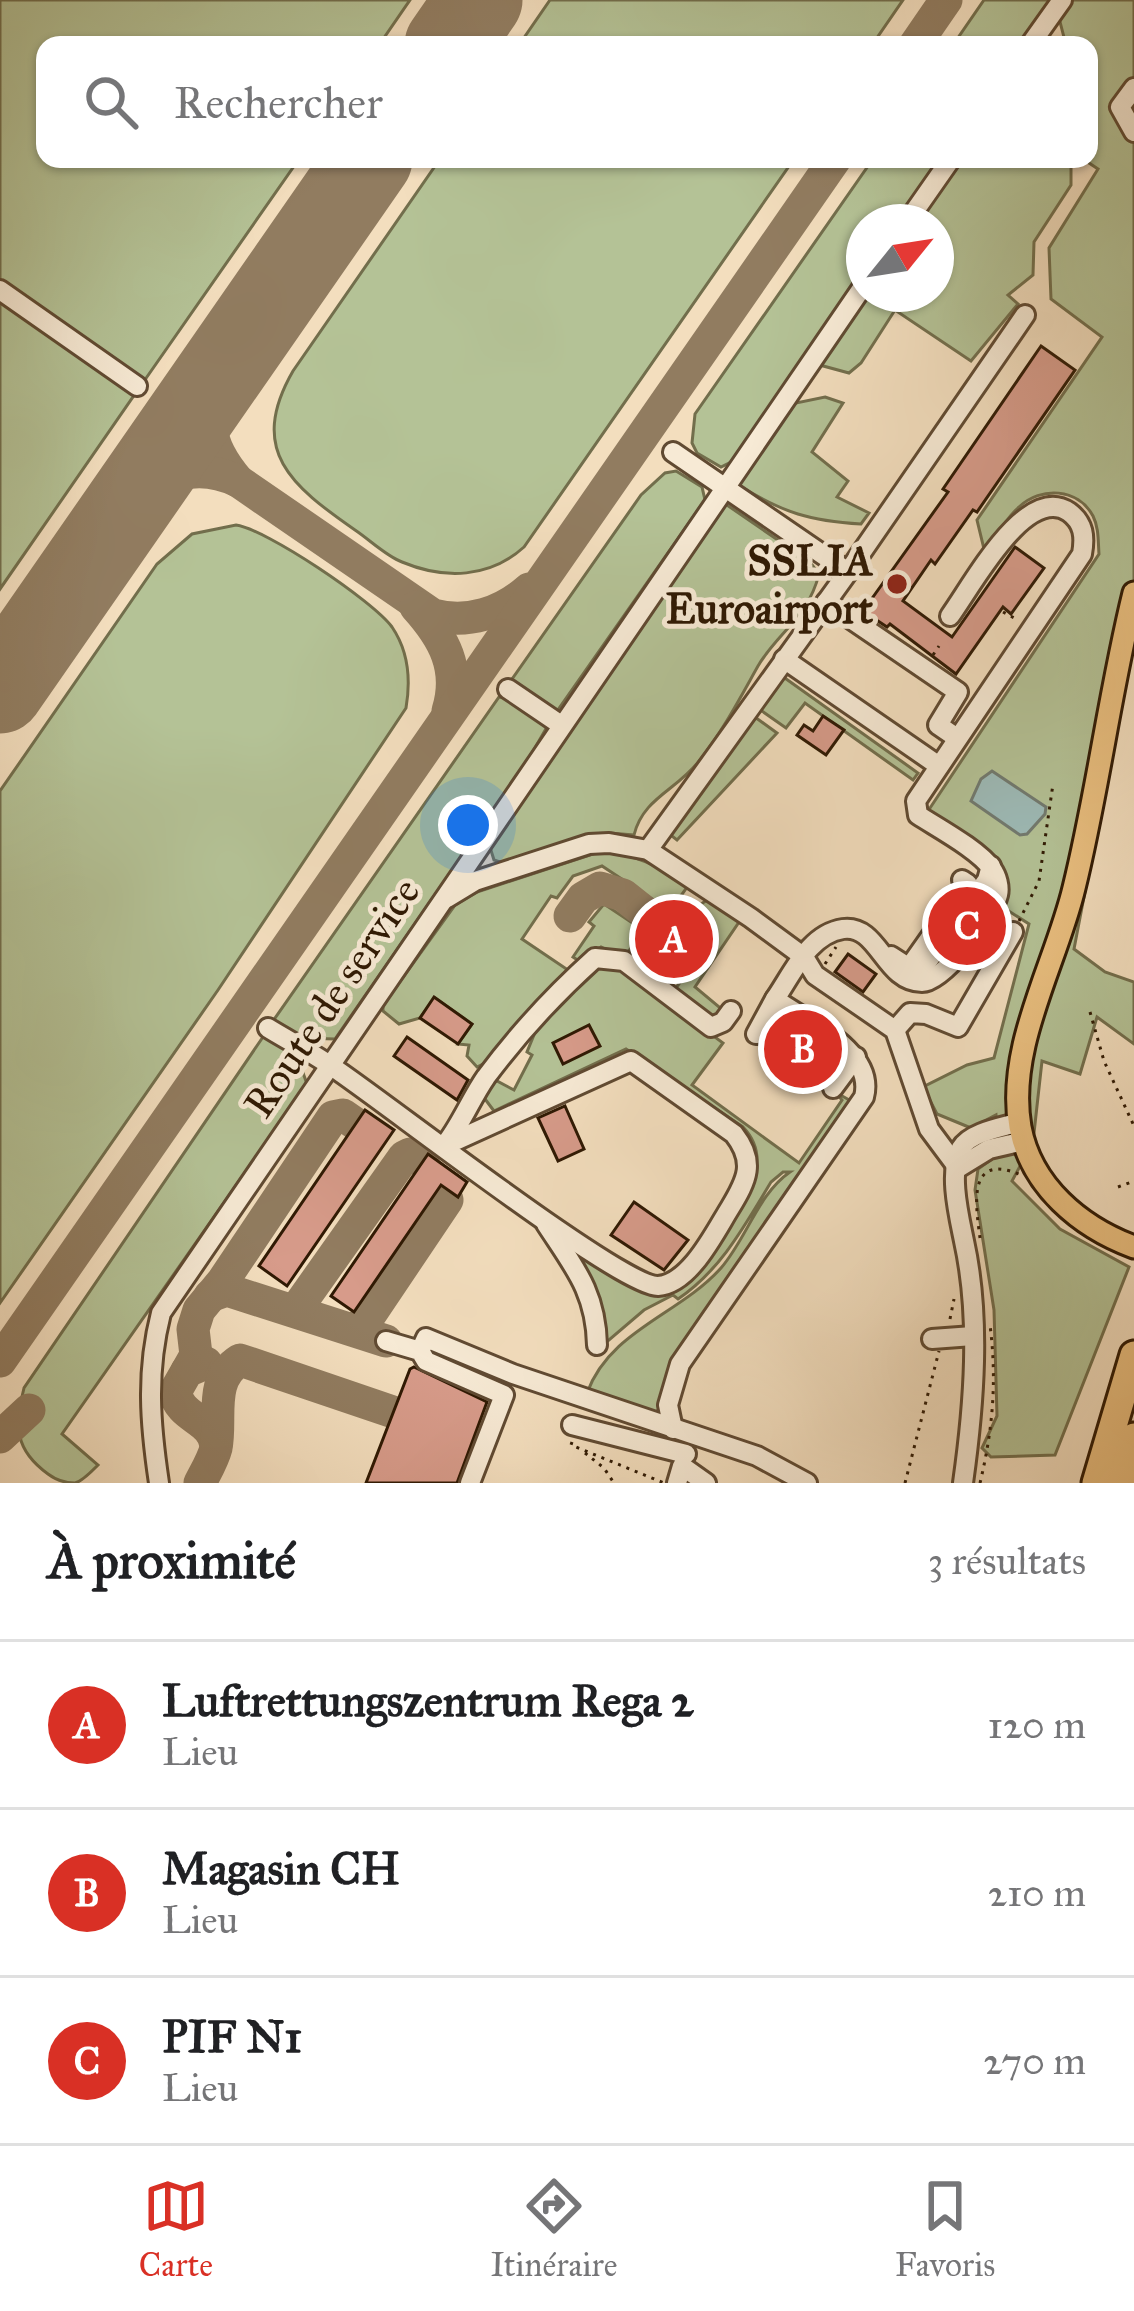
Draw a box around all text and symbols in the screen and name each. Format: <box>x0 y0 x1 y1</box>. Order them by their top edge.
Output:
search box <box>36 36 1098 168</box>
icon: search <box>78 69 144 135</box>
text: Rechercher <box>174 75 383 130</box>
north arrow <box>846 204 954 312</box>
place label: SSLIA Euroairport <box>666 535 874 635</box>
marker: SSLIA Euroairport <box>884 571 910 597</box>
your location <box>438 795 498 855</box>
street label: Route de service <box>233 868 431 1127</box>
pin: C <box>928 881 1006 971</box>
pin: A <box>635 894 713 984</box>
pin: B <box>764 1004 842 1094</box>
text: À proximité <box>48 1530 296 1592</box>
text: 3 résultats <box>928 1537 1086 1585</box>
text: Luftrettungszentrum Rega 2 <box>162 1673 693 1728</box>
text: A <box>74 1701 100 1749</box>
text: 120 m <box>987 1701 1086 1749</box>
text: Lieu <box>162 1728 238 1776</box>
text: Magasin CH <box>162 1841 400 1896</box>
text: B <box>74 1869 100 1917</box>
text: 210 m <box>988 1869 1086 1917</box>
text: Lieu <box>162 1896 238 1944</box>
text: PIF N1 <box>162 2009 302 2064</box>
text: C <box>74 2037 100 2085</box>
text: 270 m <box>983 2037 1086 2085</box>
text: Lieu <box>162 2064 238 2112</box>
tab: Carte <box>139 2173 213 2285</box>
tab: Itinéraire <box>490 2173 618 2285</box>
tab: Favoris <box>895 2173 995 2285</box>

